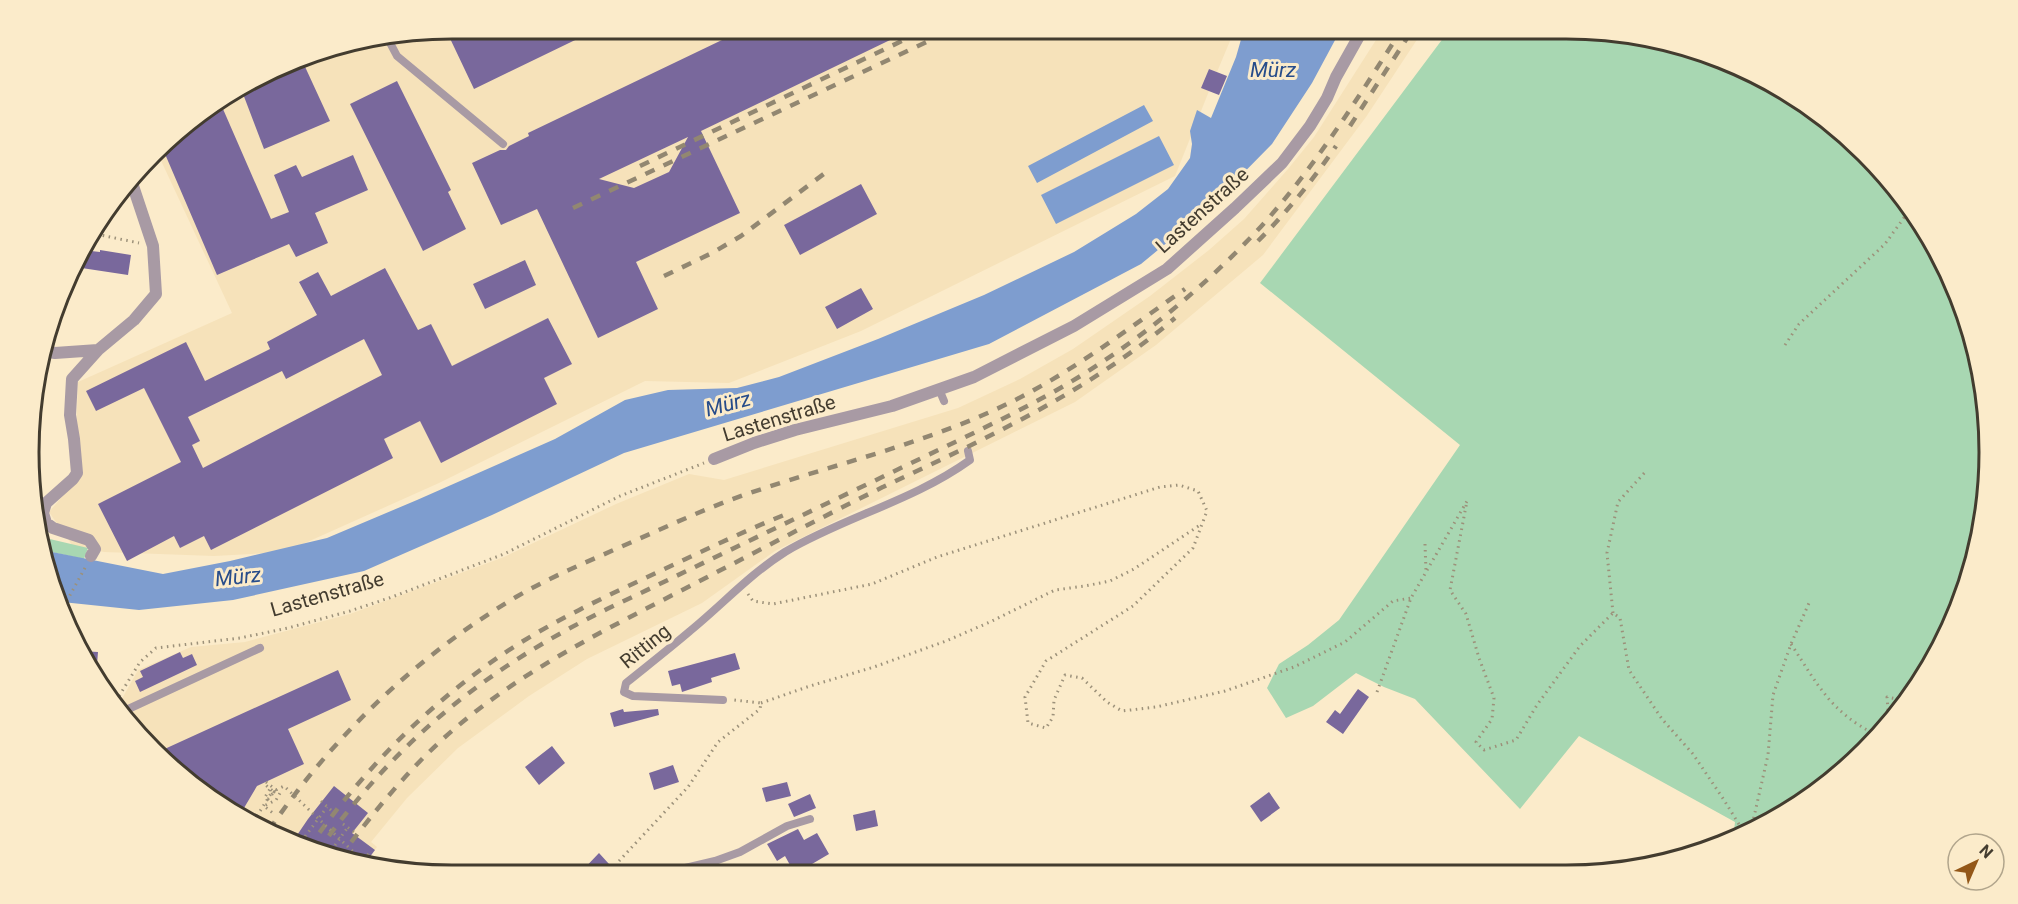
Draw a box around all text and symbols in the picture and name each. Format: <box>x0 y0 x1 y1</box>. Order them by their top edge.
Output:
water label: Mürz <box>1250 58 1296 82</box>
street label: Lastenstraße <box>1151 162 1253 258</box>
water label: Mürz <box>703 386 753 422</box>
street label: Lastenstraße <box>720 389 838 447</box>
water label: Mürz <box>214 563 262 591</box>
street label: Lastenstraße <box>268 566 386 622</box>
street label: Ritting <box>615 619 675 673</box>
north arrow <box>1946 832 2006 892</box>
text: N <box>1975 841 1997 862</box>

